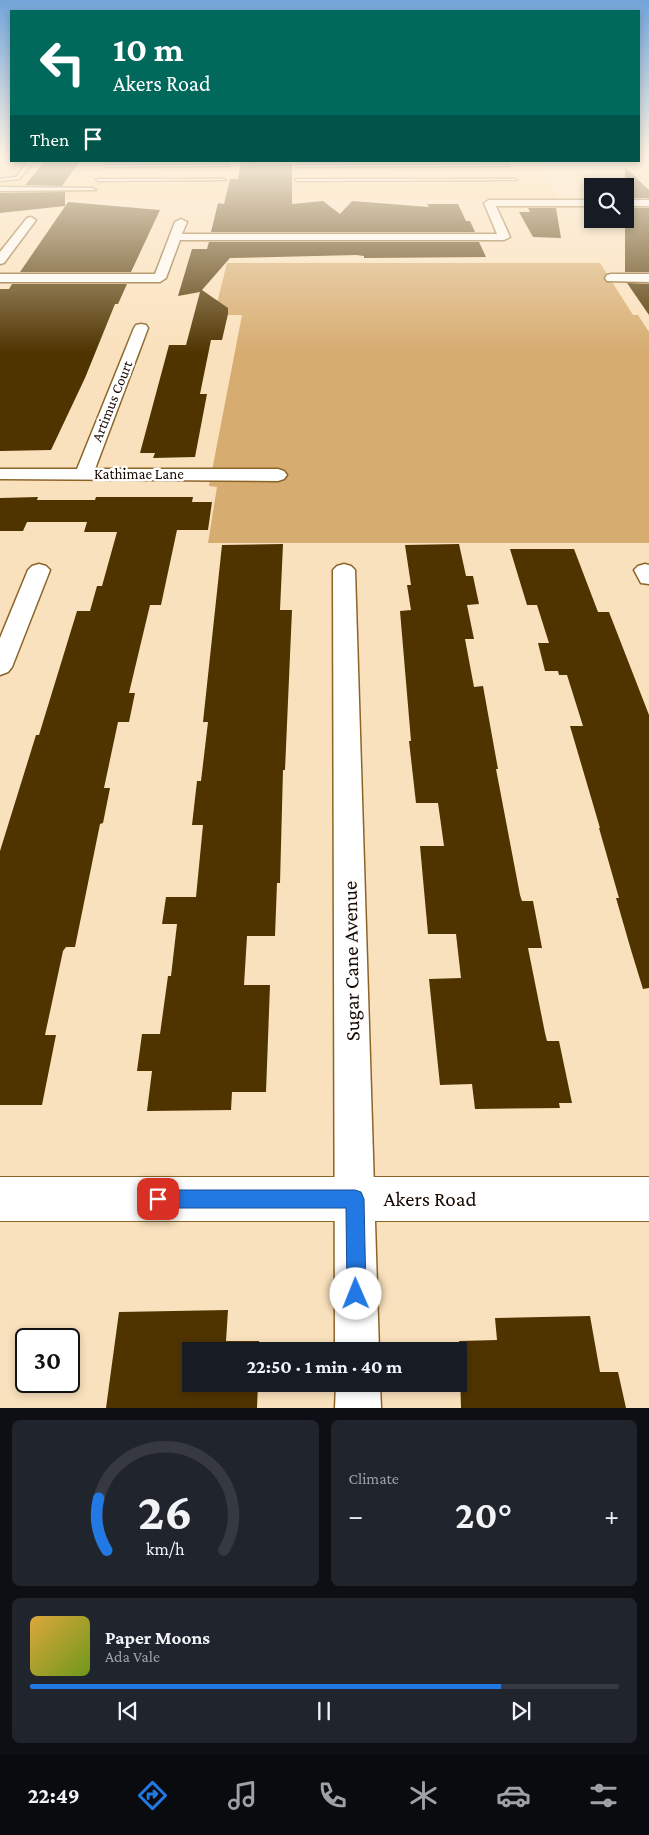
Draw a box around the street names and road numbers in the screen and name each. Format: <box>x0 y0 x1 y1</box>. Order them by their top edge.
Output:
street label: Artimus Court <box>88 357 136 444</box>
street label: Kathimae Lane <box>94 466 184 482</box>
street label: Sugar Cane Avenue <box>338 881 364 1041</box>
street label: Akers Road <box>383 1187 477 1211</box>

